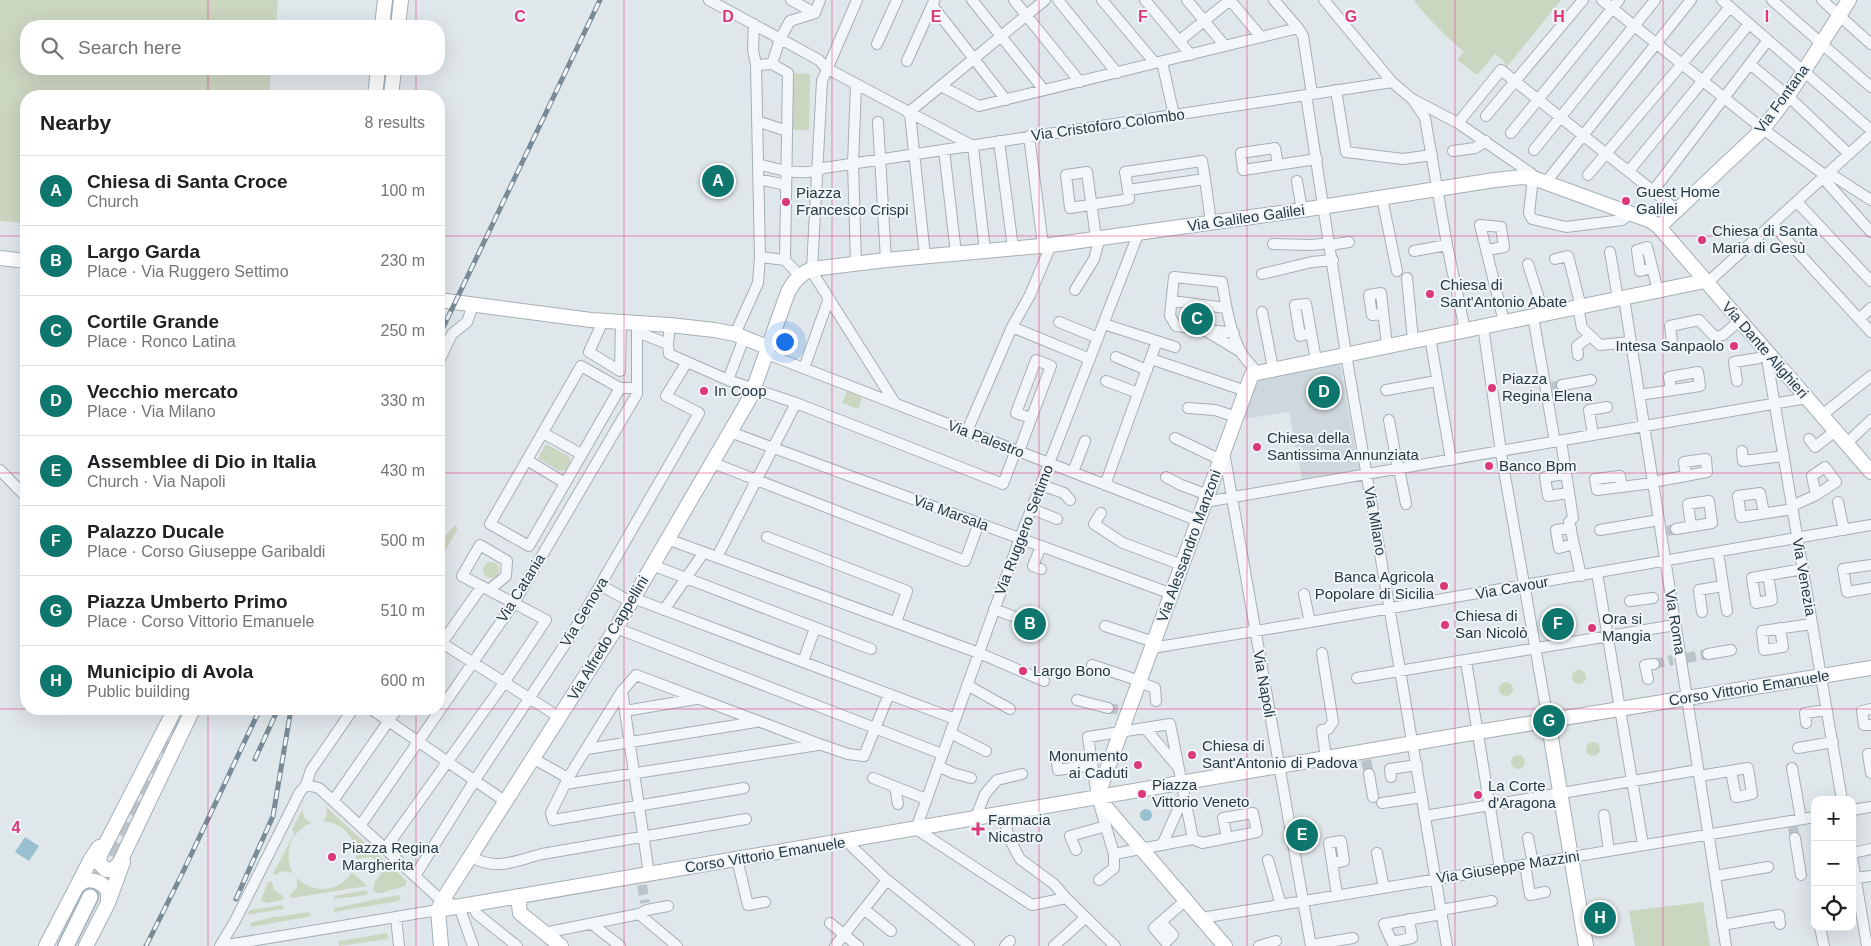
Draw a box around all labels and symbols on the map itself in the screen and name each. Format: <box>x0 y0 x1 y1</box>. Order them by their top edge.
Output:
text: C <box>514 8 526 25</box>
text: D <box>722 8 734 25</box>
text: E <box>931 8 942 25</box>
text: F <box>1138 8 1148 25</box>
text: G <box>1345 8 1357 25</box>
text: H <box>1553 8 1565 25</box>
text: I <box>1765 8 1769 25</box>
street label: Via Fontana <box>1751 61 1813 136</box>
street label: Via Cristoforo Colombo <box>1030 105 1186 144</box>
pin: A <box>702 162 734 200</box>
place label: Guest Home Galilei <box>1636 183 1720 217</box>
place label: Piazza Francesco Crispi <box>796 184 909 218</box>
marker: Guest Home Galilei <box>1620 195 1632 207</box>
marker: Piazza Francesco Crispi <box>780 196 792 208</box>
street label: Via Galileo Galilei <box>1186 201 1306 234</box>
place label: Chiesa di Santa Maria di Gesù <box>1712 222 1819 256</box>
marker: Chiesa di Santa Maria di Gesù <box>1696 234 1708 246</box>
place label: Chiesa di Sant'Antonio Abate <box>1440 276 1567 310</box>
marker: Chiesa di Sant'Antonio Abate <box>1424 288 1436 300</box>
street label: Via Dante Alighieri <box>1719 298 1812 401</box>
pin: C <box>1181 300 1213 338</box>
your location <box>772 329 798 355</box>
place label: Intesa Sanpaolo <box>1616 337 1724 354</box>
marker: Intesa Sanpaolo <box>1728 340 1740 352</box>
place label: Piazza Regina Elena <box>1502 370 1593 404</box>
pin: D <box>1308 373 1340 411</box>
place label: In Coop <box>714 382 767 399</box>
marker: Piazza Regina Elena <box>1486 382 1498 394</box>
marker: In Coop <box>698 385 710 397</box>
street label: Via Palestro <box>946 416 1027 461</box>
place label: Chiesa della Santissima Annunziata <box>1267 429 1419 463</box>
marker: Chiesa della Santissima Annunziata <box>1251 441 1263 453</box>
place label: Banco Bpm <box>1499 457 1577 474</box>
marker: Banco Bpm <box>1483 460 1495 472</box>
street label: Via Ruggero Settimo <box>991 462 1056 597</box>
street label: Via Alessandro Manzoni <box>1153 467 1224 624</box>
street label: Via Milano <box>1361 485 1390 557</box>
street label: Via Marsala <box>911 491 992 534</box>
street label: Via Venezia <box>1789 537 1820 618</box>
street label: Via Catania <box>493 550 549 625</box>
place label: Banca Agricola Popolare di Sicilia <box>1315 568 1435 602</box>
street label: Via Alfredo Cappellini <box>564 572 652 703</box>
street label: Via Genova <box>556 573 611 650</box>
street label: Via Cavour <box>1474 573 1550 602</box>
marker: Banca Agricola Popolare di Sicilia <box>1438 580 1450 592</box>
street label: Via Roma <box>1662 588 1689 656</box>
pin: B <box>1014 605 1046 643</box>
pin: F <box>1542 605 1574 643</box>
place label: Chiesa di San Nicolò <box>1455 607 1528 641</box>
place label: Ora si Mangia <box>1602 610 1652 644</box>
marker: Chiesa di San Nicolò <box>1439 619 1451 631</box>
marker: Ora si Mangia <box>1586 622 1598 634</box>
street label: Via Napoli <box>1250 649 1279 719</box>
place label: Largo Bono <box>1033 662 1111 679</box>
marker: Largo Bono <box>1017 665 1029 677</box>
street label: Corso Vittorio Emanuele <box>1667 666 1830 709</box>
pin: G <box>1533 702 1565 740</box>
place label: Chiesa di Sant'Antonio di Padova <box>1202 737 1358 771</box>
place label: Monumento ai Caduti <box>1049 747 1128 781</box>
marker: Chiesa di Sant'Antonio di Padova <box>1186 749 1198 761</box>
marker: Monumento ai Caduti <box>1132 759 1144 771</box>
place label: Piazza Vittorio Veneto <box>1152 776 1249 810</box>
place label: La Corte d'Aragona <box>1488 777 1557 811</box>
marker: Piazza Vittorio Veneto <box>1136 788 1148 800</box>
marker: La Corte d'Aragona <box>1472 789 1484 801</box>
place label: Farmacia Nicastro <box>988 811 1051 845</box>
pin: E <box>1286 816 1318 854</box>
text: 4 <box>12 819 21 836</box>
marker: Farmacia Nicastro <box>972 823 984 835</box>
street label: Corso Vittorio Emanuele <box>683 833 846 876</box>
place label: Piazza Regina Margherita <box>342 839 439 873</box>
street label: Via Giuseppe Mazzini <box>1435 847 1581 886</box>
marker: Piazza Regina Margherita <box>326 851 338 863</box>
pin: H <box>1584 899 1616 937</box>

